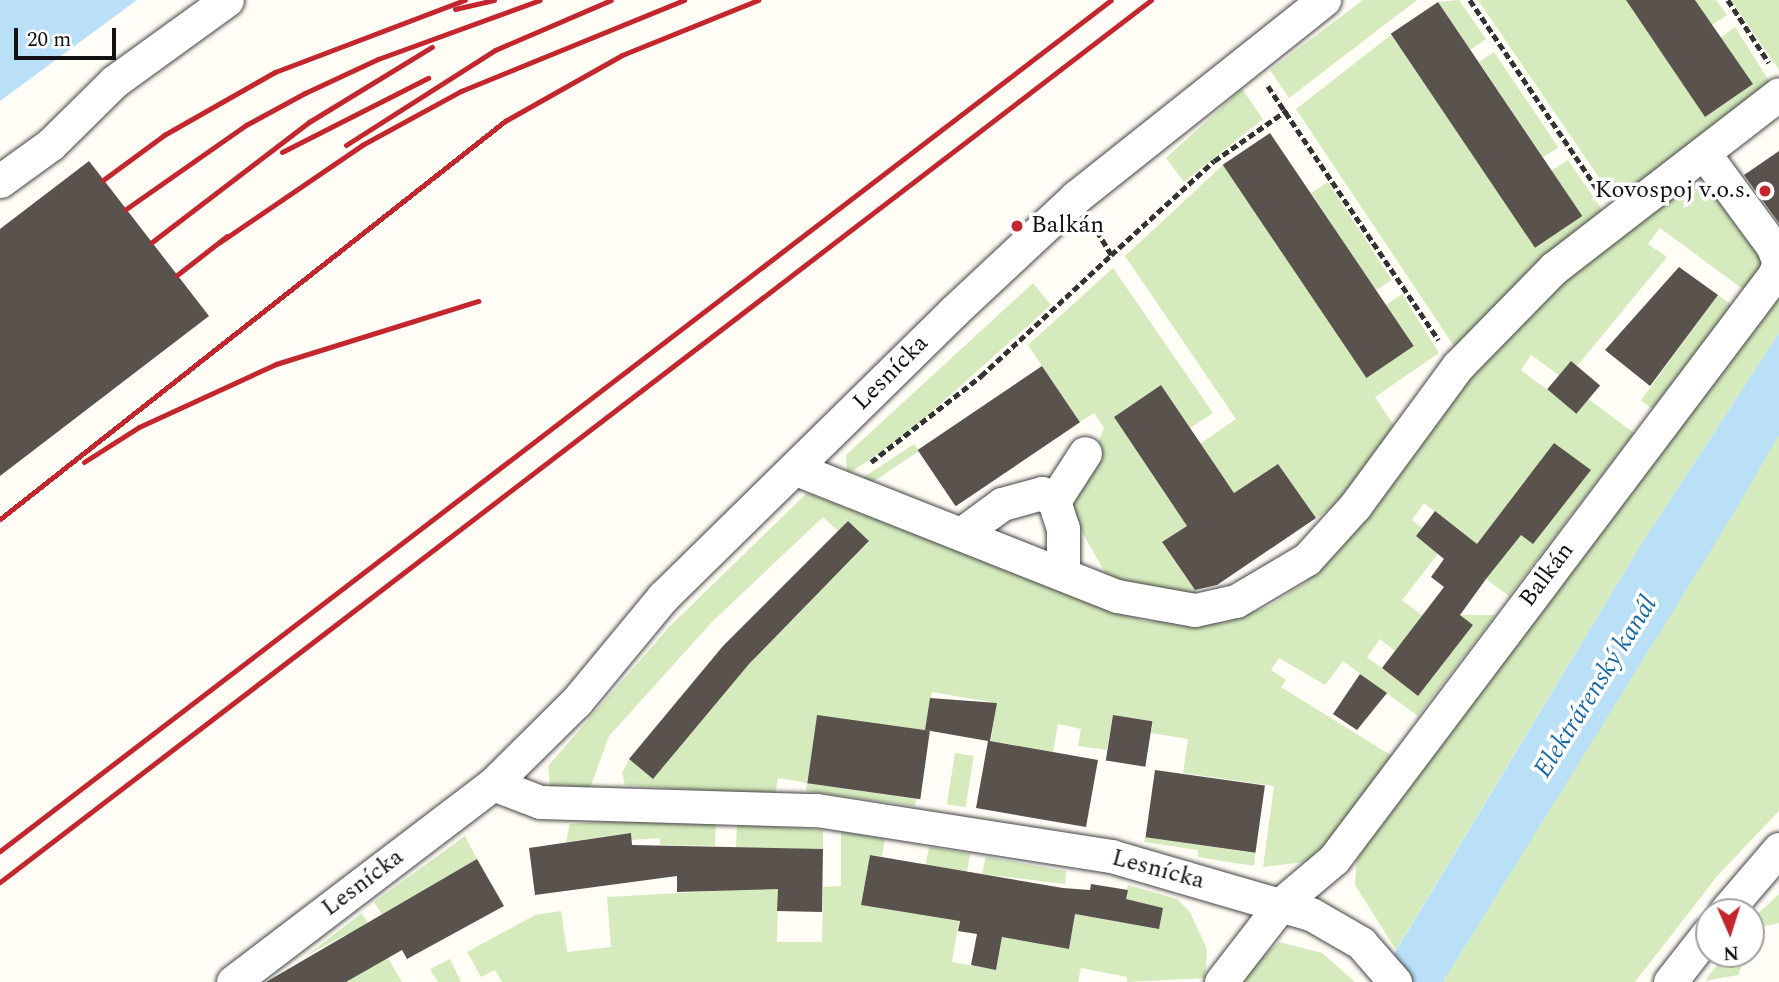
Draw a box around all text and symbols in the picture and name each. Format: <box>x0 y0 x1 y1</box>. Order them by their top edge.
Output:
scale bar <box>18 14 119 58</box>
text: 20 m <box>27 24 71 56</box>
place label: Kovospoj v.o.s. <box>1595 177 1751 205</box>
marker: Kovospoj v.o.s. <box>1757 183 1773 199</box>
place label: Balkán <box>1031 212 1104 240</box>
marker: Balkán <box>1009 218 1025 234</box>
street label: Lesnícka <box>847 329 935 417</box>
street label: Balkán <box>1513 537 1581 613</box>
water label: Elektrárenský kanál <box>1528 590 1664 784</box>
street label: Lesnícka <box>316 843 410 923</box>
street label: Lesnícka <box>1108 844 1208 896</box>
north arrow <box>1695 898 1765 968</box>
text: N <box>1723 938 1740 967</box>

